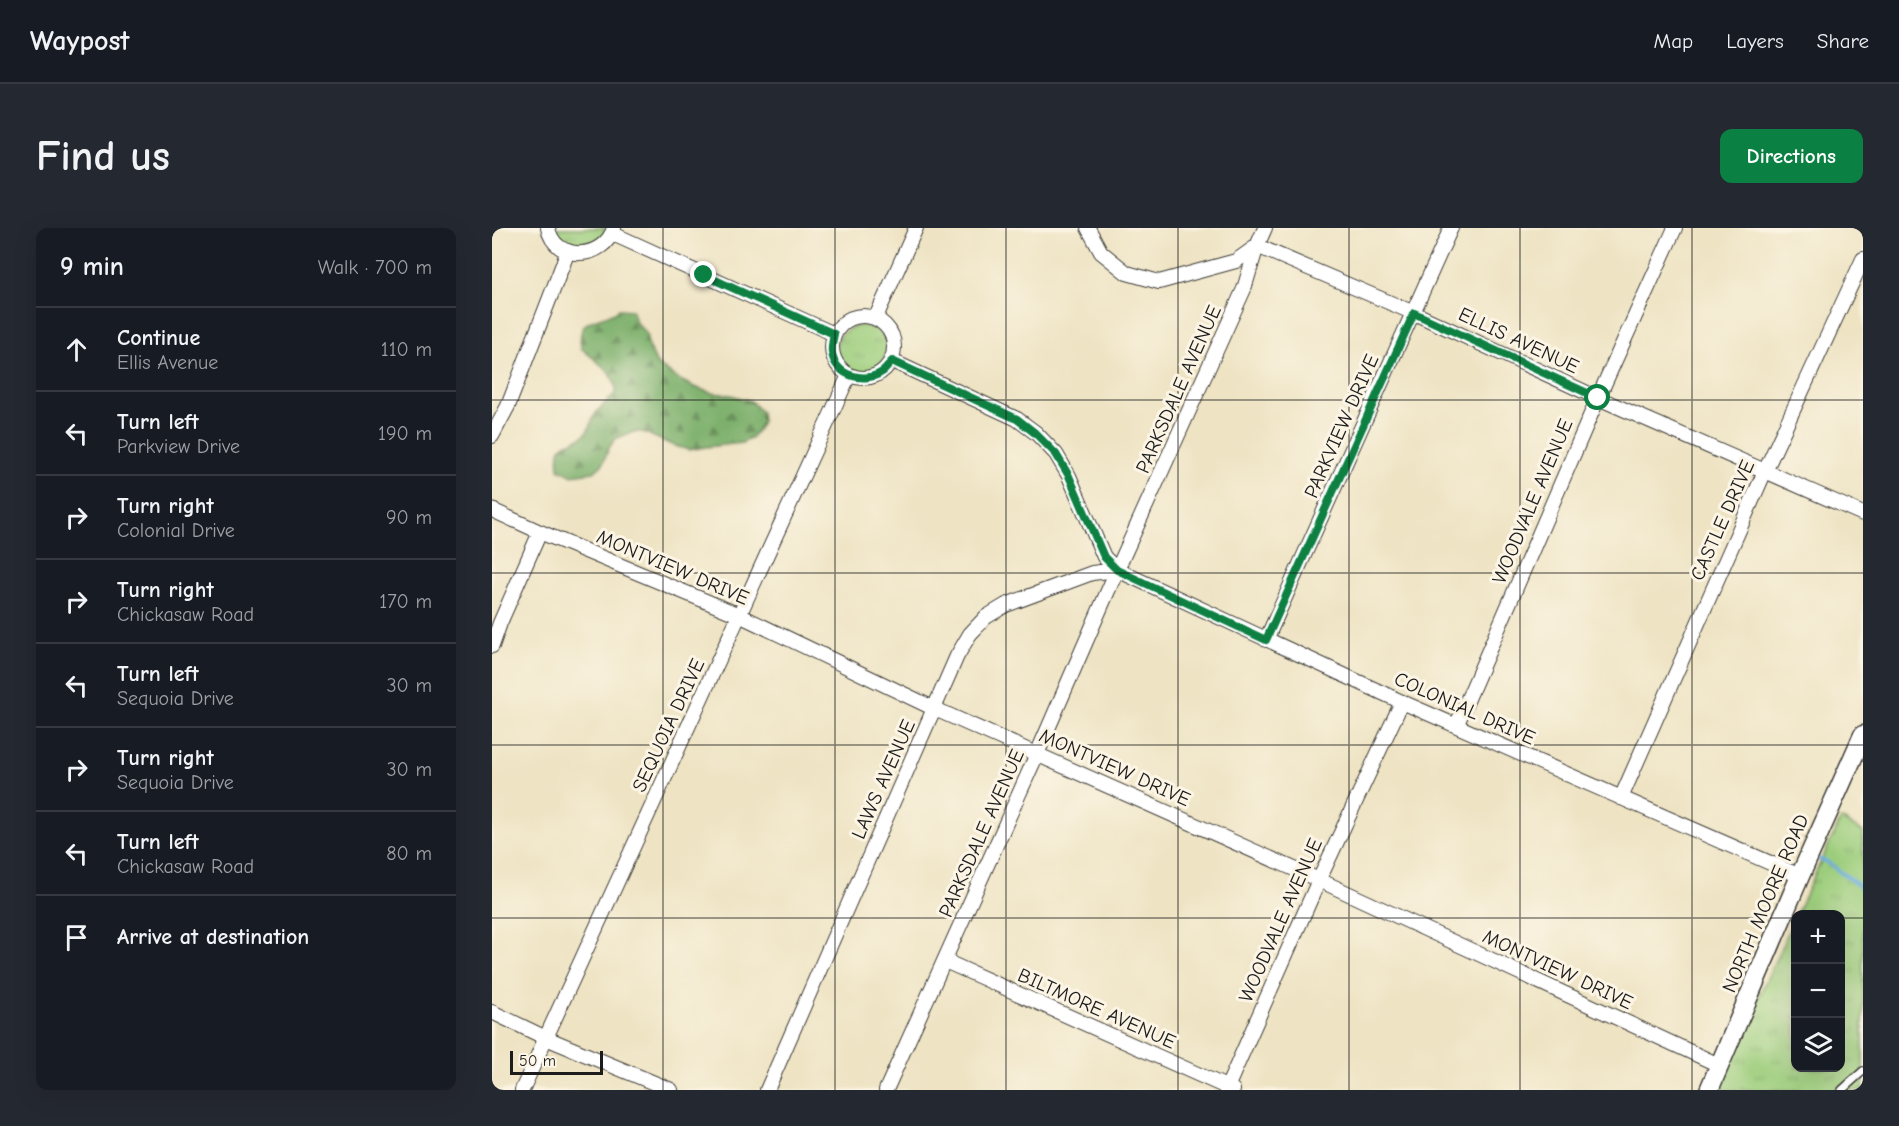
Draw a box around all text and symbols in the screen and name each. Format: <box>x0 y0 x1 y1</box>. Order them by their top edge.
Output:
text: Waypost <box>30 25 130 57</box>
text: Map <box>1654 29 1693 53</box>
text: Layers <box>1726 29 1784 53</box>
text: Share <box>1817 29 1869 53</box>
button: Directions <box>1720 129 1863 183</box>
text: Find us <box>36 132 170 181</box>
text: 9 min <box>60 252 124 282</box>
text: Walk · 700 m <box>318 256 432 279</box>
route end <box>690 261 716 287</box>
street label: PARKSDALE AVENUE <box>1131 302 1226 477</box>
street label: ELLIS AVENUE <box>1455 303 1583 378</box>
text: Continue <box>117 325 200 351</box>
icon: ahead <box>60 333 93 366</box>
text: 110 m <box>381 338 432 361</box>
text: Ellis Avenue <box>117 351 218 374</box>
street label: PARKVIEW DRIVE <box>1299 351 1383 502</box>
route start <box>1584 384 1610 410</box>
text: Turn left <box>117 409 199 435</box>
street label: WOODVALE AVENUE <box>1487 415 1578 587</box>
icon: left <box>60 417 93 450</box>
text: 190 m <box>378 422 432 445</box>
text: Parkview Drive <box>117 435 240 458</box>
street label: CASTLE DRIVE <box>1686 456 1759 584</box>
text: Turn right <box>117 493 214 519</box>
icon: right <box>60 501 93 534</box>
text: 90 m <box>386 506 432 529</box>
text: Colonial Drive <box>117 519 235 542</box>
street label: MONTVIEW DRIVE <box>593 525 752 610</box>
text: Turn right <box>117 577 214 603</box>
icon: right <box>60 585 93 618</box>
text: 170 m <box>379 590 432 613</box>
text: Chickasaw Road <box>117 603 254 626</box>
street label: SEQUOIA DRIVE <box>628 655 709 796</box>
text: Turn left <box>117 661 199 687</box>
street label: COLONIAL DRIVE <box>1391 667 1539 750</box>
icon: left <box>60 669 93 702</box>
text: 30 m <box>386 674 432 697</box>
text: Sequoia Drive <box>117 687 234 710</box>
street label: LAWS AVENUE <box>847 716 920 843</box>
street label: MONTVIEW DRIVE <box>1036 724 1194 811</box>
text: Turn right <box>117 745 214 771</box>
street label: PARKSDALE AVENUE <box>934 746 1029 921</box>
icon: right <box>60 753 93 786</box>
text: 30 m <box>386 758 432 781</box>
text: Sequoia Drive <box>117 771 234 794</box>
street label: NORTH MOORE ROAD <box>1717 811 1813 996</box>
text: Turn left <box>117 829 199 855</box>
street label: WOODVALE AVENUE <box>1234 835 1327 1006</box>
icon: left <box>60 837 93 870</box>
text: 80 m <box>386 842 432 865</box>
text: Chickasaw Road <box>117 855 254 878</box>
map controls <box>1791 910 1845 1072</box>
button: + <box>1791 910 1845 964</box>
icon: arrive <box>60 921 93 954</box>
text: Arrive at destination <box>117 924 309 950</box>
street label: MONTVIEW DRIVE <box>1479 925 1636 1014</box>
street label: BILTMORE AVENUE <box>1014 963 1179 1054</box>
button: − <box>1791 964 1845 1018</box>
button: layers <box>1791 1018 1845 1072</box>
scale bar <box>510 1048 603 1076</box>
text: 50 m <box>519 1052 556 1070</box>

